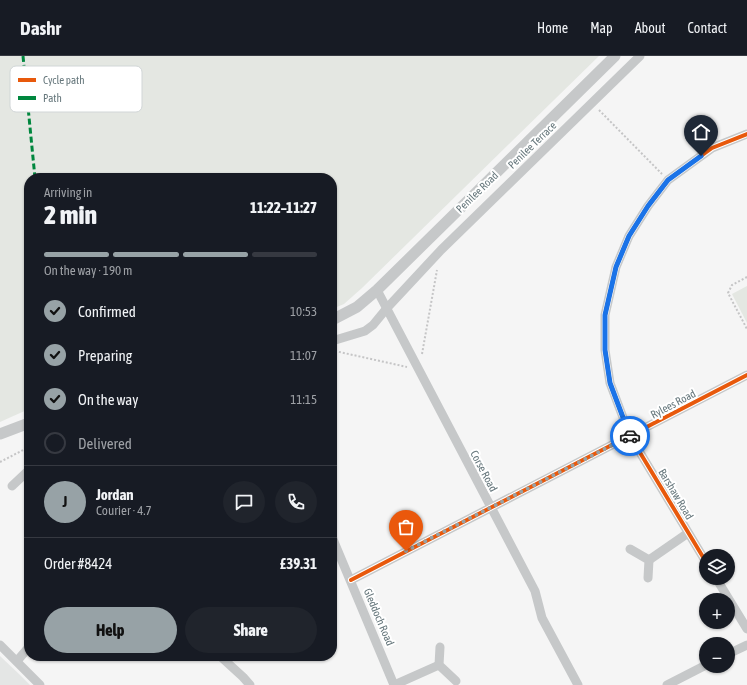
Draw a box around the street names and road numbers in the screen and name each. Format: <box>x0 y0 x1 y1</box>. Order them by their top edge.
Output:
street label: Penilee Terrace <box>506 119 558 171</box>
street label: Penilee Road <box>454 169 500 215</box>
street label: Rylees Road <box>648 387 698 421</box>
street label: Corse Road <box>468 448 500 494</box>
street label: Barshaw Road <box>656 466 696 522</box>
street label: Gleddoch Road <box>362 587 396 647</box>

